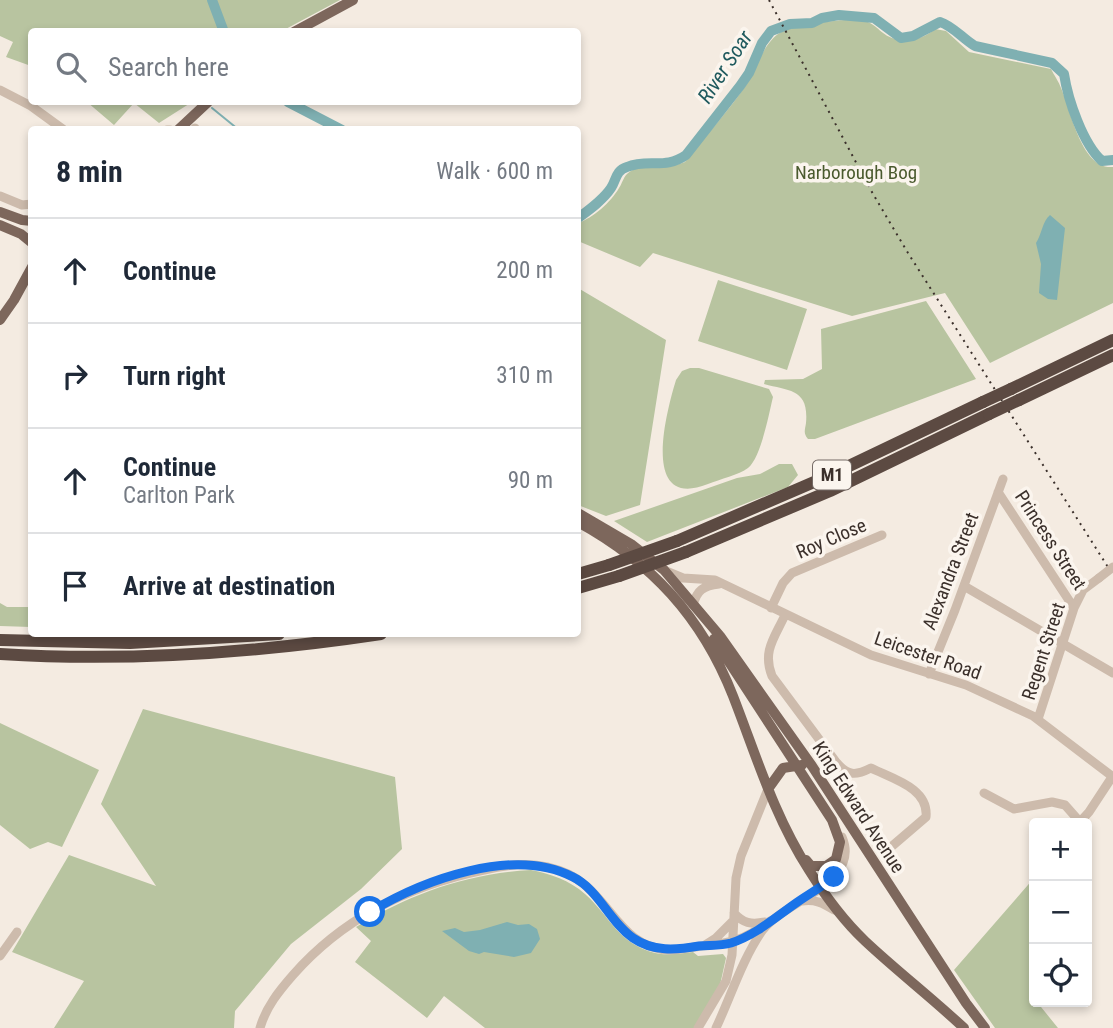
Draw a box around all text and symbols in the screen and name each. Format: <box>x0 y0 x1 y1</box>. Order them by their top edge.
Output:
water label: River Soar <box>693 26 758 108</box>
search box <box>28 28 581 105</box>
icon: search <box>52 48 90 86</box>
text: Search here <box>108 52 229 82</box>
text: 8 min <box>56 154 123 189</box>
text: Walk · 600 m <box>436 158 553 185</box>
park label: Narborough Bog <box>795 161 917 184</box>
icon: ahead <box>56 252 94 290</box>
text: Continue <box>123 256 216 286</box>
text: 200 m <box>496 257 553 284</box>
icon: right <box>56 357 94 395</box>
text: Turn right <box>123 361 225 391</box>
text: 310 m <box>496 362 553 389</box>
text: Continue <box>123 452 216 482</box>
road number: M1 <box>813 461 851 490</box>
icon: ahead <box>56 462 94 500</box>
text: 90 m <box>508 467 553 494</box>
text: Carlton Park <box>123 482 235 509</box>
street label: Princess Street <box>1010 486 1091 594</box>
street label: Alexandra Street <box>918 509 983 633</box>
street label: Roy Close <box>793 513 870 564</box>
icon: arrive <box>56 567 94 605</box>
text: Arrive at destination <box>123 571 335 601</box>
street label: Regent Street <box>1017 600 1070 703</box>
street label: Leicester Road <box>871 626 984 684</box>
street label: King Edward Avenue <box>808 737 910 877</box>
map controls <box>1029 818 1092 1007</box>
button: + <box>1029 818 1092 881</box>
route end <box>818 861 849 892</box>
button: − <box>1029 881 1092 944</box>
route start <box>354 896 385 927</box>
button: locate <box>1029 944 1092 1007</box>

